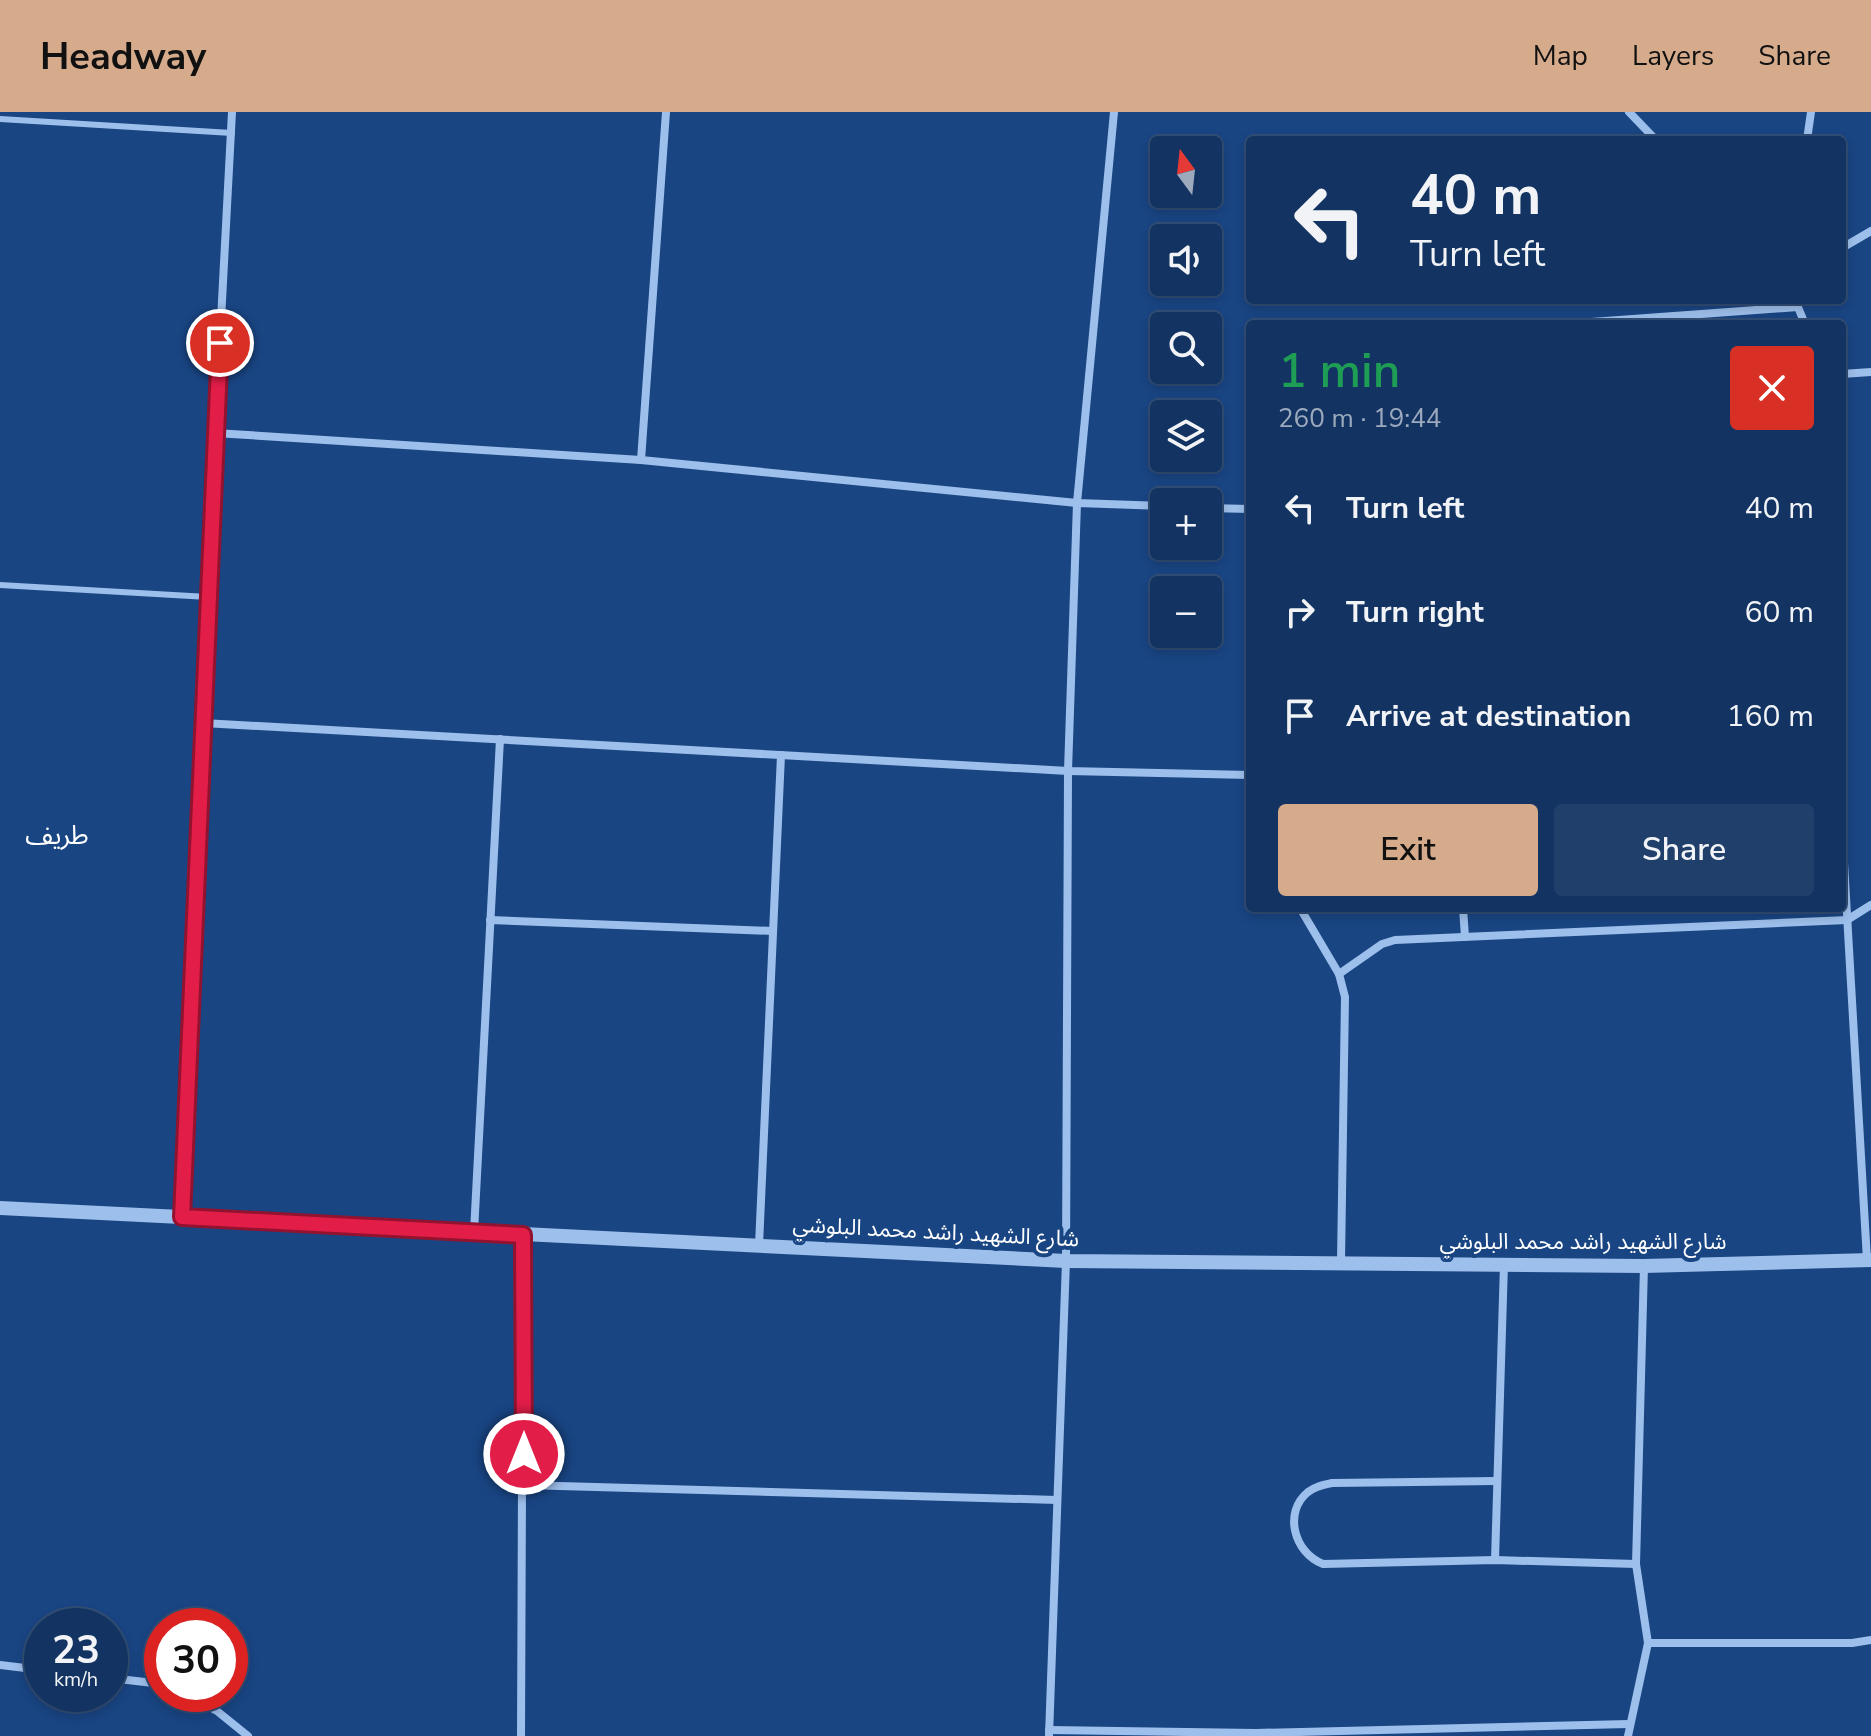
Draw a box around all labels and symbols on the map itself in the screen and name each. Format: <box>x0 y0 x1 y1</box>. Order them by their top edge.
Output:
north arrow <box>1150 136 1222 208</box>
pin <box>186 309 254 377</box>
district label: طريف <box>25 818 89 853</box>
street label: شارع الشهيد راشد محمد البلوشي <box>792 1210 1080 1256</box>
street label: شارع الشهيد راشد محمد البلوشي <box>1440 1227 1726 1258</box>
position arrow <box>482 1412 566 1496</box>
speed limit sign: 30 <box>144 1608 248 1712</box>

